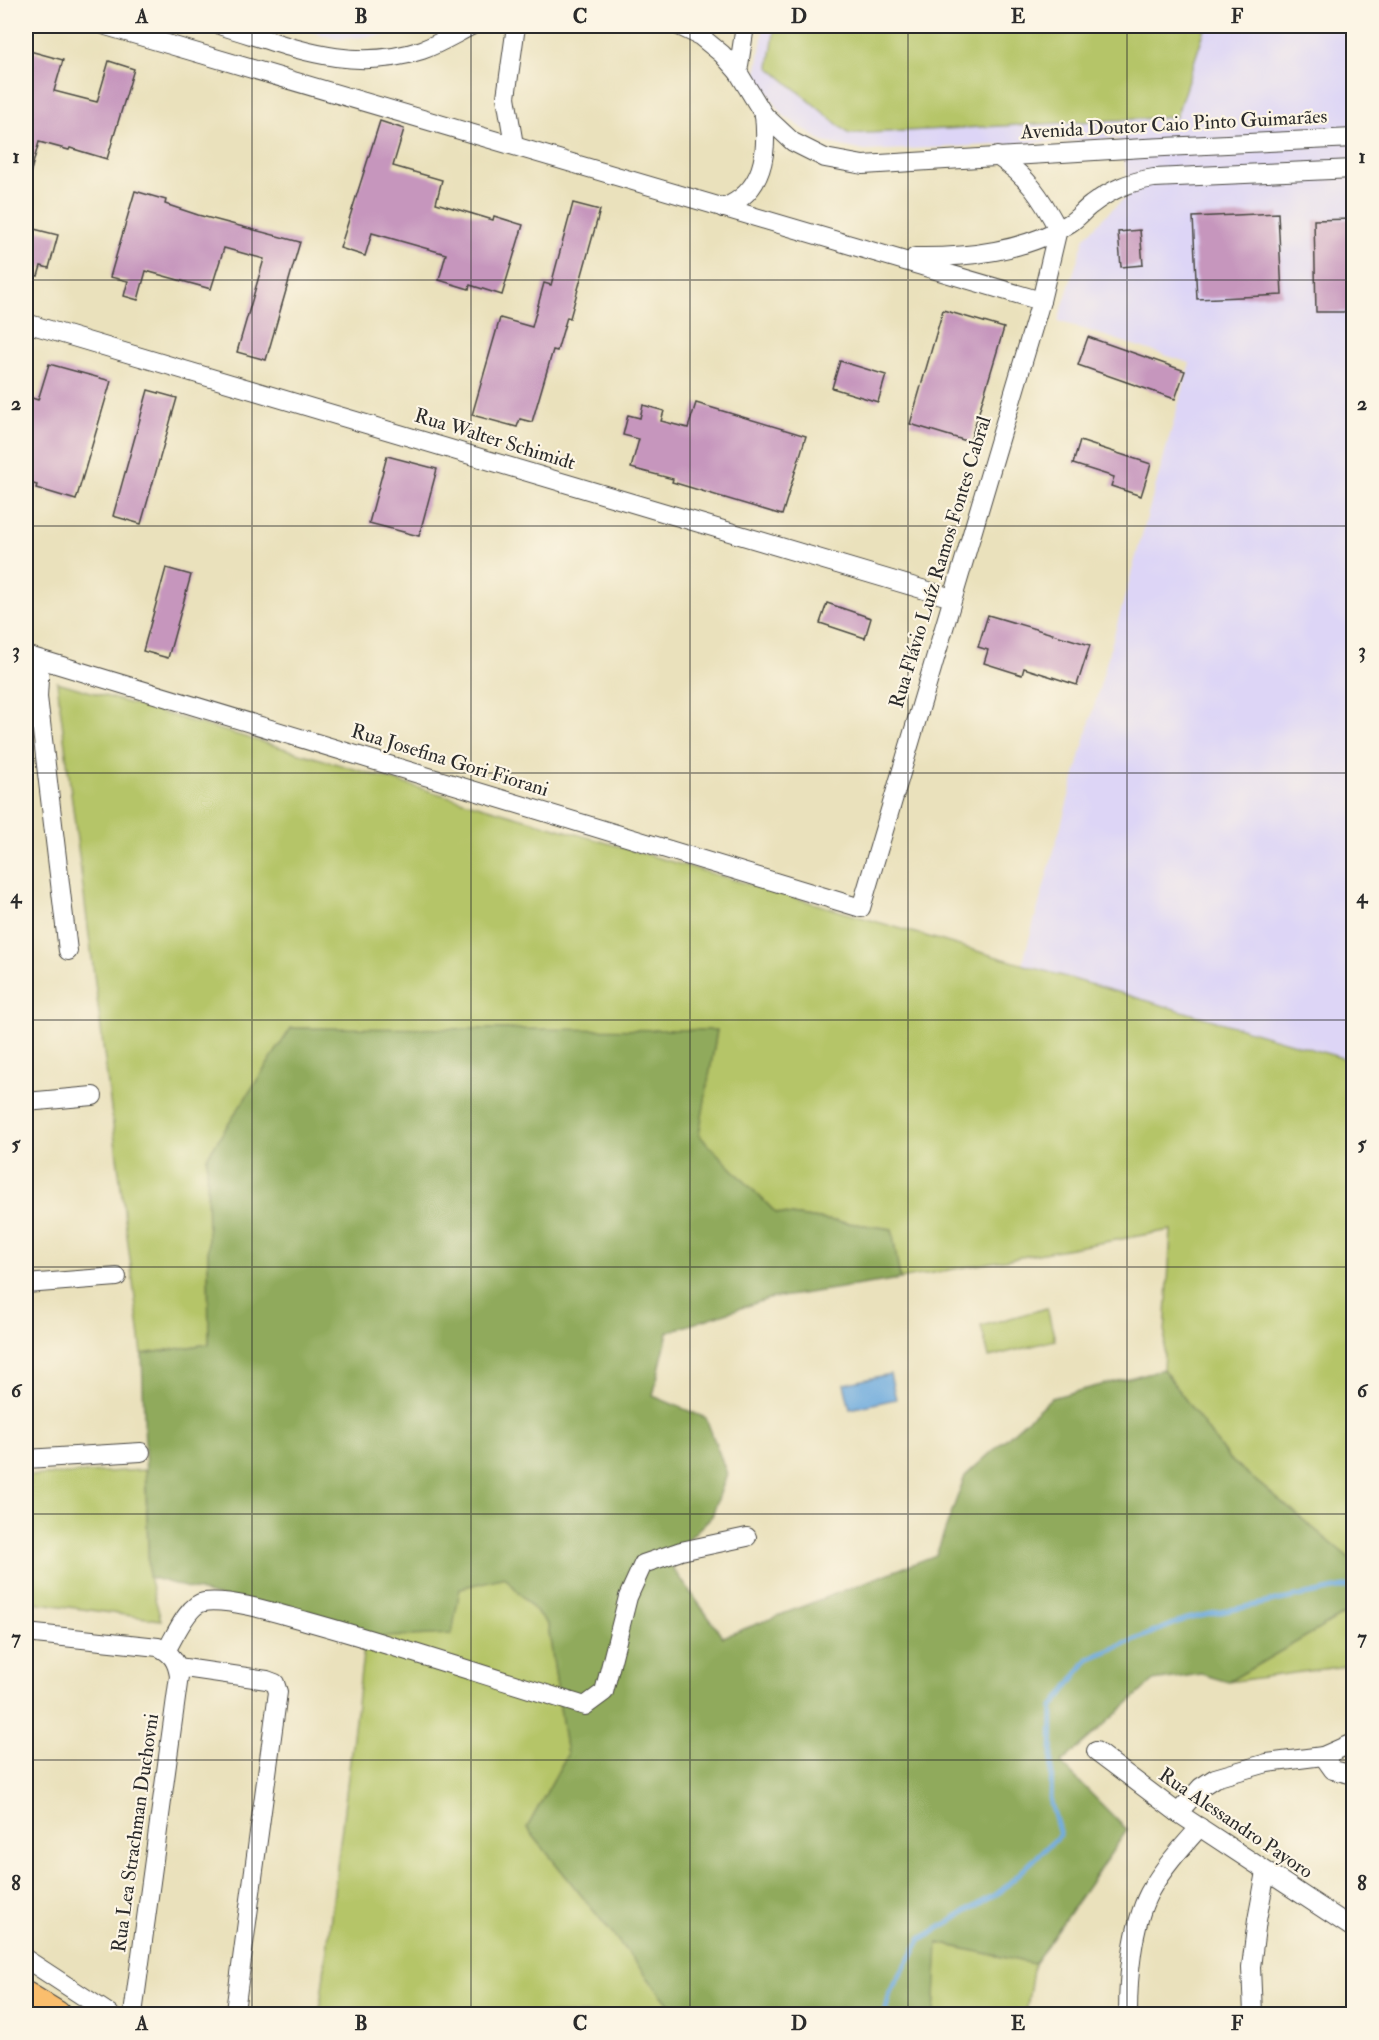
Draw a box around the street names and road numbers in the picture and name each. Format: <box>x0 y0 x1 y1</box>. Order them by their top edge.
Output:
street label: Avenida Doutor Caio Pinto Guimarães <box>1019 103 1328 145</box>
street label: Rua Walter Schimidt <box>411 403 579 476</box>
street label: Rua Flávio Luíz Ramos Fontes Cabral <box>884 413 996 711</box>
street label: Rua Josefina Gori Fiorani <box>348 718 552 802</box>
street label: Rua Lea Strachman Duchovni <box>106 1712 164 1954</box>
street label: Rua Alessandro Payoro <box>1154 1762 1318 1884</box>

